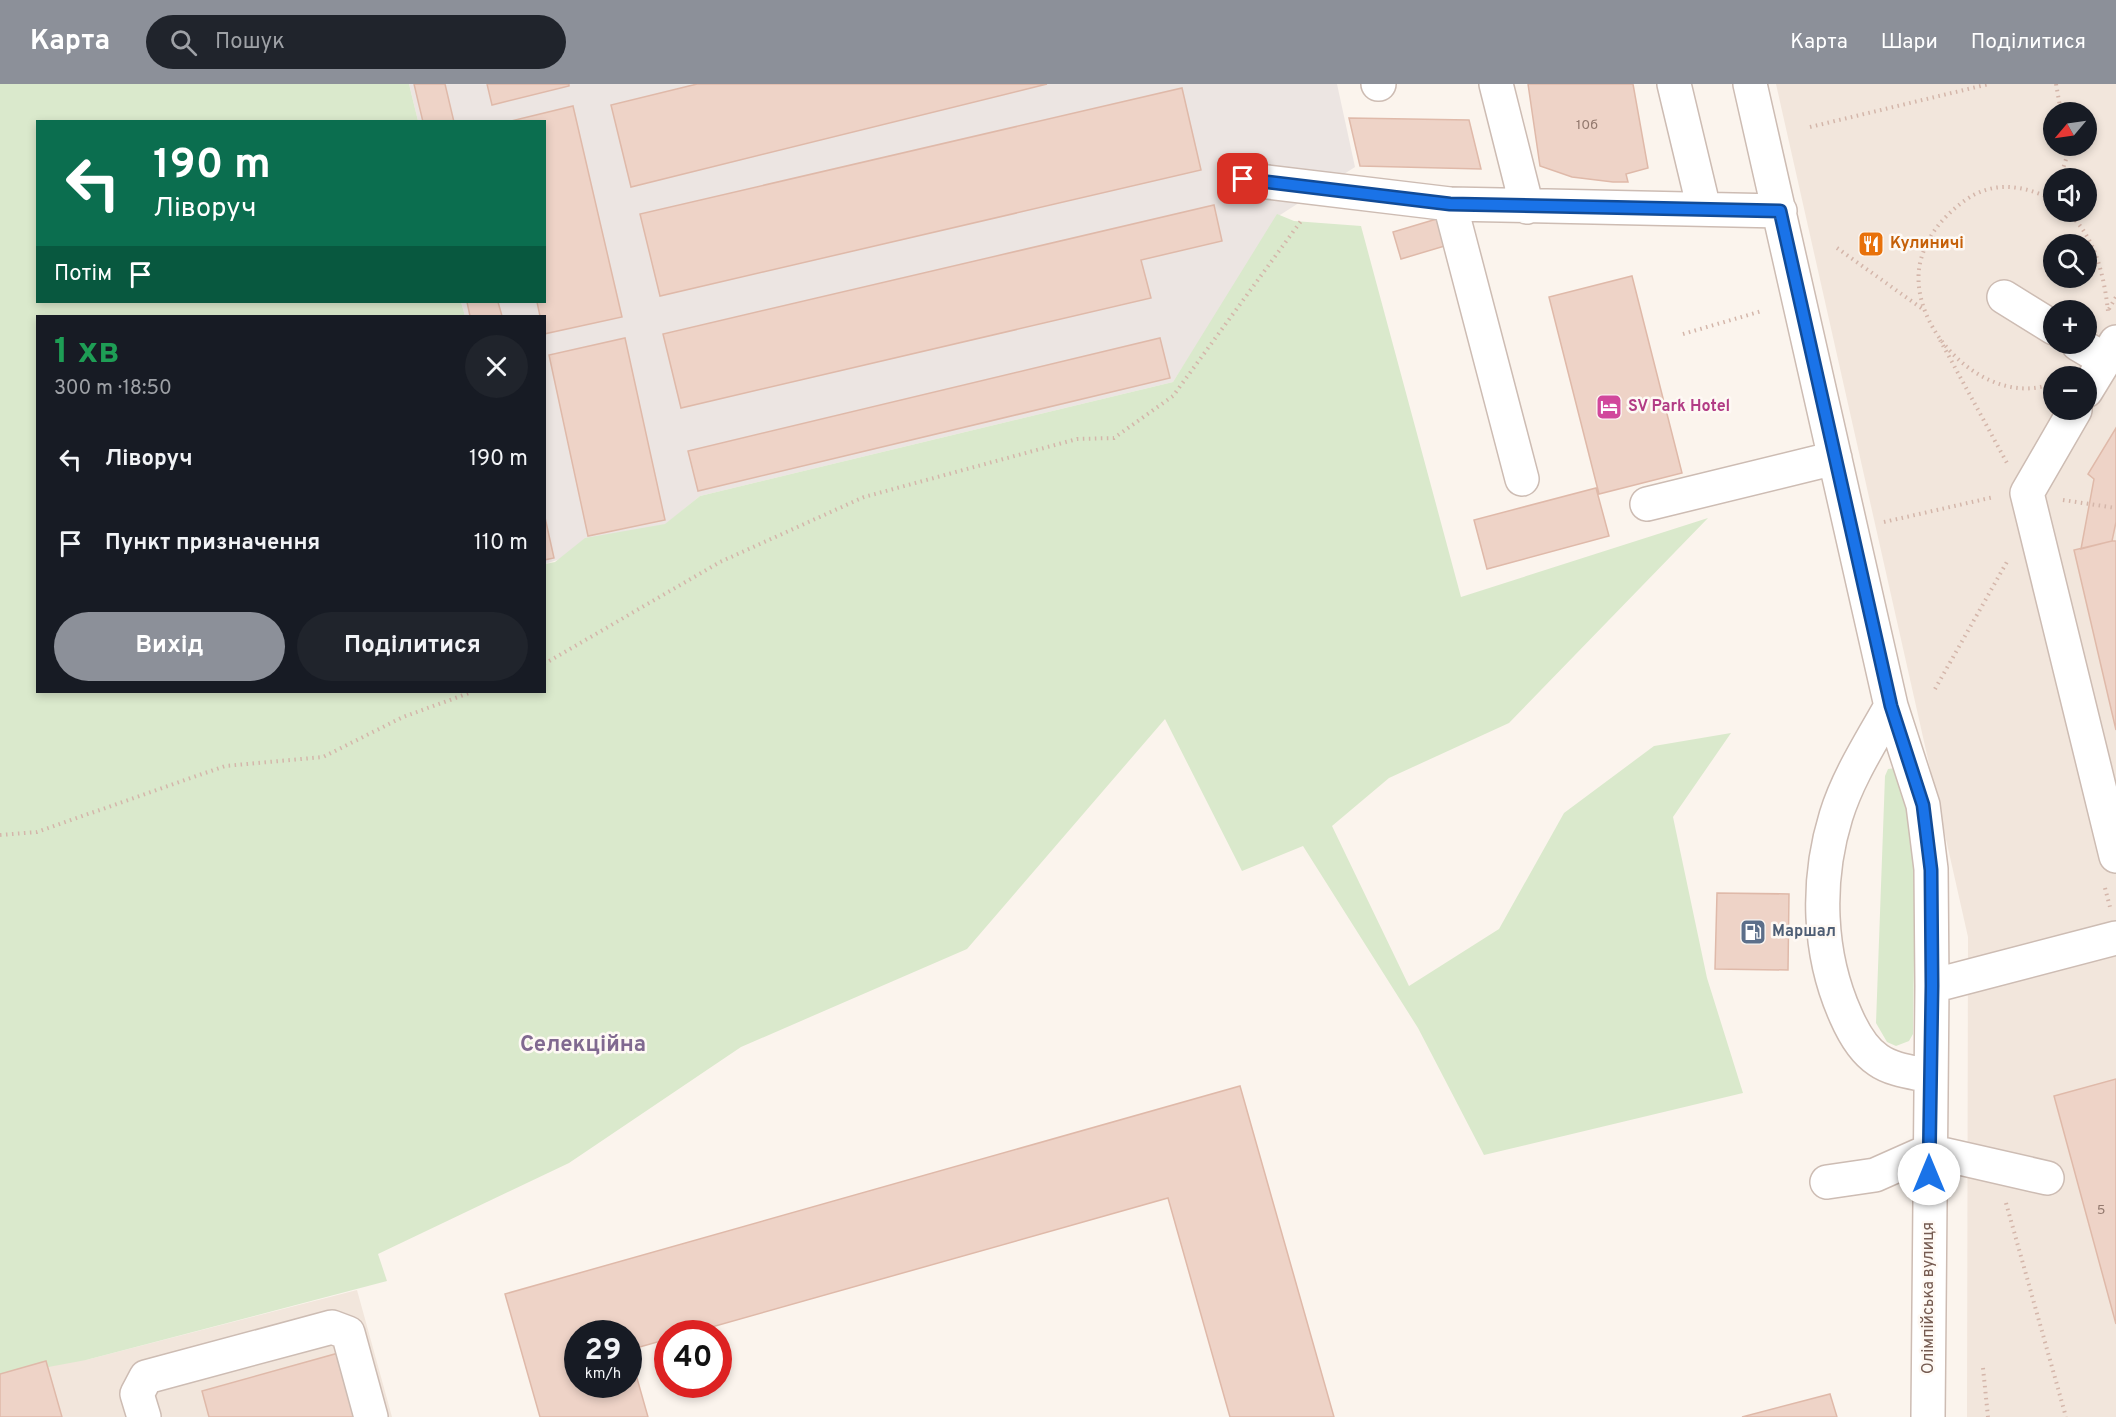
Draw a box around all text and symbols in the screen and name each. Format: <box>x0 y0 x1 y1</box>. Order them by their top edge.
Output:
search box <box>146 15 566 69</box>
text: Карта <box>30 24 110 60</box>
icon: search <box>167 26 200 59</box>
text: Пошук <box>215 29 285 56</box>
text: Карта <box>1790 29 1848 56</box>
text: Шари <box>1881 29 1938 56</box>
text: Поділитися <box>1971 29 2086 56</box>
north arrow <box>2043 102 2097 156</box>
map controls <box>2043 102 2097 420</box>
house number: 10б <box>1576 117 1598 134</box>
text: 190 m <box>153 140 271 193</box>
icon: left <box>54 144 132 222</box>
pin <box>1217 153 1268 204</box>
icon: arrive <box>1226 162 1259 195</box>
button: sound <box>2043 168 2097 222</box>
text: Ліворуч <box>153 192 257 226</box>
restaurant icon: Кулиничі <box>1856 229 1886 259</box>
place label: Кулиничі <box>1890 234 1964 254</box>
button: search <box>2043 234 2097 288</box>
icon: arrive <box>124 258 157 291</box>
text: Потім <box>54 261 112 288</box>
button: + <box>2043 300 2097 354</box>
text: 1 хв <box>54 330 120 376</box>
button: close <box>465 335 528 398</box>
button: − <box>2043 366 2097 420</box>
text: 300 m · 18:50 <box>54 376 172 402</box>
hotel icon: SV Park Hotel <box>1594 392 1624 422</box>
place label: SV Park Hotel <box>1628 397 1730 417</box>
icon: left <box>54 443 87 476</box>
text: Ліворуч <box>105 446 193 473</box>
text: 190 m <box>469 446 528 473</box>
icon: arrive <box>54 527 87 560</box>
text: Пункт призначення <box>105 530 320 557</box>
text: 110 m <box>474 530 528 557</box>
button: Вихід <box>54 612 285 681</box>
button: Поділитися <box>297 612 528 681</box>
fuel station icon: Маршал <box>1738 917 1768 947</box>
place label: Маршал <box>1772 922 1836 942</box>
district label: Селекційна <box>520 1032 646 1059</box>
position arrow <box>1897 1142 1961 1206</box>
house number: 5 <box>2097 1202 2105 1219</box>
street label: Олімпійська вулиця <box>1919 1222 1939 1374</box>
speed limit sign: 40 <box>654 1320 732 1398</box>
text: 29 <box>585 1333 621 1370</box>
text: km/h <box>585 1365 621 1384</box>

